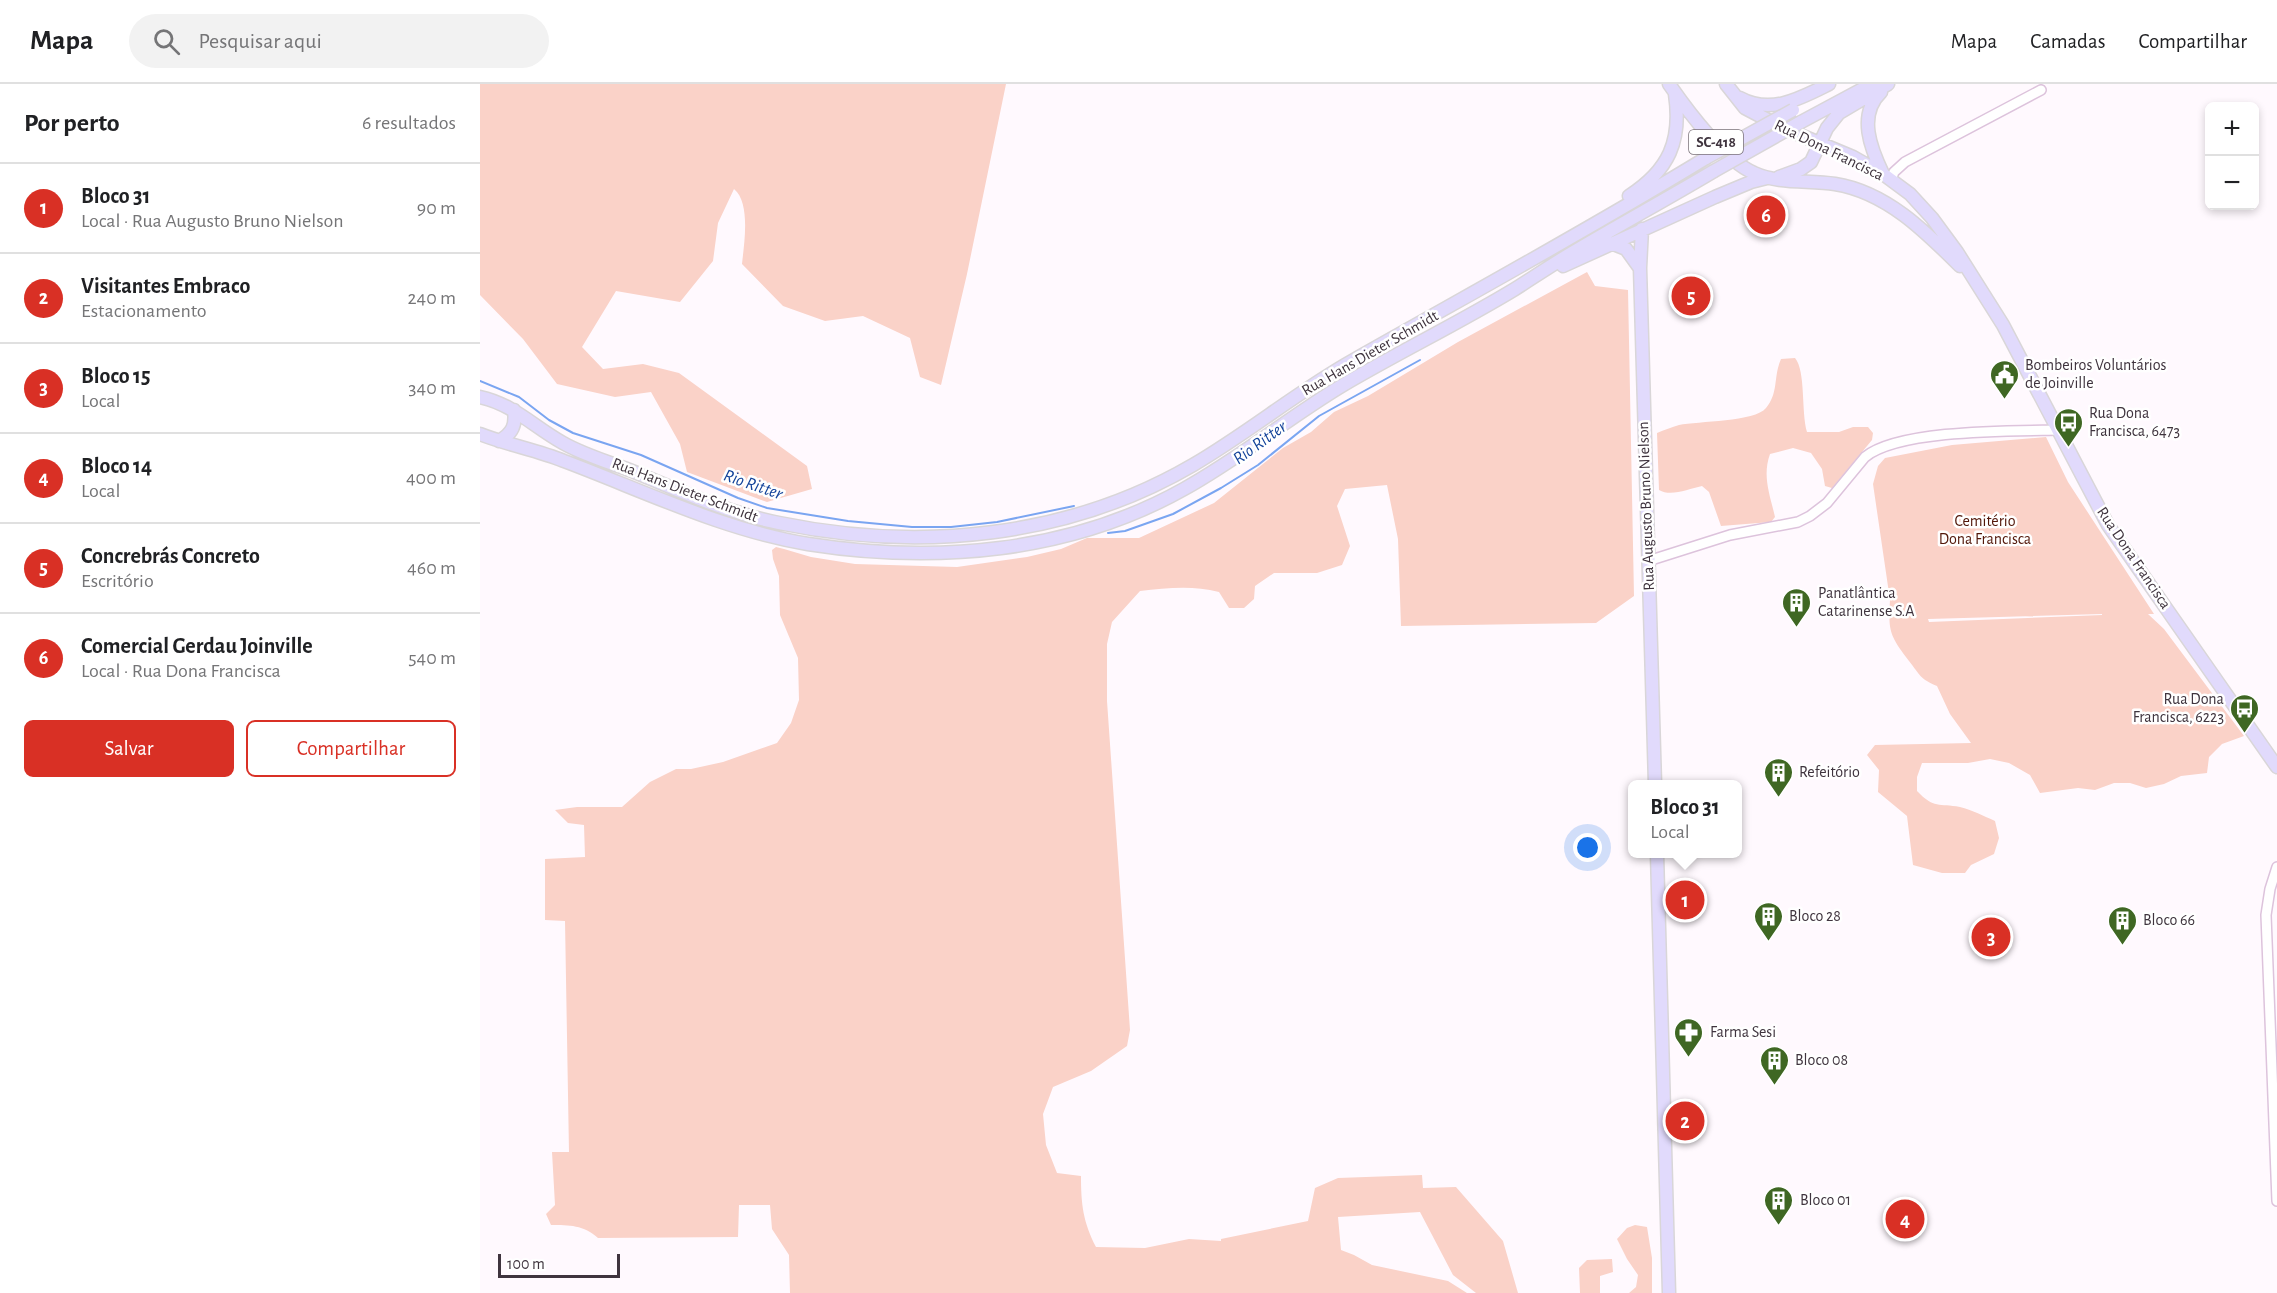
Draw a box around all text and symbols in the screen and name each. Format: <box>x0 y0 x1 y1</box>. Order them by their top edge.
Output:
search box <box>129 14 549 68</box>
icon: search <box>150 25 183 58</box>
text: Mapa <box>30 27 93 55</box>
text: Pesquisar aqui <box>198 30 322 52</box>
text: Mapa <box>1951 31 1997 52</box>
text: Camadas <box>2030 31 2105 52</box>
text: Compartilhar <box>2138 31 2247 52</box>
map controls <box>2205 102 2259 210</box>
button: + <box>2205 102 2259 156</box>
text: Por perto <box>24 110 120 136</box>
text: 6 resultados <box>362 113 456 133</box>
street label: Rua Dona Francisca <box>1772 117 1886 183</box>
road number: SC-418 <box>1689 130 1743 154</box>
button: − <box>2205 156 2259 210</box>
text: Bloco 31 <box>81 185 150 207</box>
pin: 6 <box>1746 192 1786 238</box>
text: 1 <box>40 198 47 218</box>
text: 90 m <box>417 198 456 218</box>
text: Local · Rua Augusto Bruno Nielson <box>81 211 344 231</box>
pin: 5 <box>1672 274 1710 318</box>
text: Visitantes Embraco <box>81 275 250 297</box>
text: 2 <box>39 288 48 308</box>
text: 240 m <box>407 288 456 308</box>
text: Estacionamento <box>81 301 207 321</box>
street label: Rua Hans Dieter Schmidt <box>1299 307 1441 399</box>
place label: Bombeiros Voluntários de Joinville <box>2025 357 2167 391</box>
public building icon: Bombeiros Voluntários de Joinville <box>1988 358 2020 400</box>
text: Bloco 15 <box>81 365 150 387</box>
text: 3 <box>39 378 48 398</box>
text: 340 m <box>408 378 456 398</box>
text: Local <box>81 391 121 411</box>
place label: Rua Dona Francisca, 6473 <box>2089 405 2180 439</box>
bus stop icon: Rua Dona Francisca, 6473 <box>2052 406 2084 448</box>
water label: Rio Ritter <box>1230 417 1291 468</box>
street label: Rua Augusto Bruno Nielson <box>1635 421 1657 591</box>
text: Bloco 14 <box>81 455 152 477</box>
street label: Rua Hans Dieter Schmidt <box>610 455 760 525</box>
water label: Rio Ritter <box>721 467 786 504</box>
text: 4 <box>38 468 49 488</box>
text: 400 m <box>406 468 456 488</box>
text: Local <box>81 481 121 501</box>
street label: Rua Dona Francisca <box>2094 504 2174 612</box>
park label: Cemitério Dona Francisca <box>1939 513 2031 547</box>
text: Concrebrás Concreto <box>81 545 260 567</box>
text: 5 <box>39 558 48 578</box>
text: 460 m <box>407 558 456 578</box>
text: Escritório <box>81 571 154 591</box>
place label: Panatlântica Catarinense S.A <box>1818 585 1914 619</box>
building icon: Panatlântica Catarinense S.A <box>1781 586 1813 628</box>
text: Comercial Gerdau Joinville <box>81 635 313 657</box>
text: 6 <box>39 648 48 668</box>
text: 540 m <box>408 648 456 668</box>
text: Local · Rua Dona Francisca <box>81 661 281 681</box>
place label: Rua Dona Francisca, 6223 <box>2133 691 2224 725</box>
bus stop icon: Rua Dona Francisca, 6223 <box>2229 692 2261 734</box>
button: Salvar <box>24 720 234 777</box>
button: Compartilhar <box>246 720 456 777</box>
building icon: Refeitório <box>1762 756 1794 798</box>
place label: Refeitório <box>1799 764 1860 780</box>
popup <box>1628 780 1742 858</box>
text: Bloco 31 <box>1650 796 1720 818</box>
text: Local <box>1650 822 1690 842</box>
your location <box>1573 833 1602 862</box>
pin: 1 <box>1666 878 1704 922</box>
building icon: Bloco 28 <box>1752 900 1784 942</box>
building icon: Bloco 66 <box>2106 904 2138 946</box>
place label: Bloco 28 <box>1789 908 1841 924</box>
place label: Bloco 66 <box>2143 912 2195 928</box>
pin: 3 <box>1972 914 2010 960</box>
pharmacy icon: Farma Sesi <box>1673 1016 1705 1058</box>
place label: Farma Sesi <box>1710 1024 1776 1040</box>
building icon: Bloco 08 <box>1758 1044 1790 1086</box>
place label: Bloco 08 <box>1795 1052 1848 1068</box>
pin: 2 <box>1666 1098 1704 1144</box>
building icon: Bloco 01 <box>1763 1184 1795 1226</box>
place label: Bloco 01 <box>1800 1192 1851 1208</box>
pin: 4 <box>1886 1196 1924 1242</box>
scale bar <box>498 1251 620 1278</box>
text: 100 m <box>507 1256 545 1272</box>

